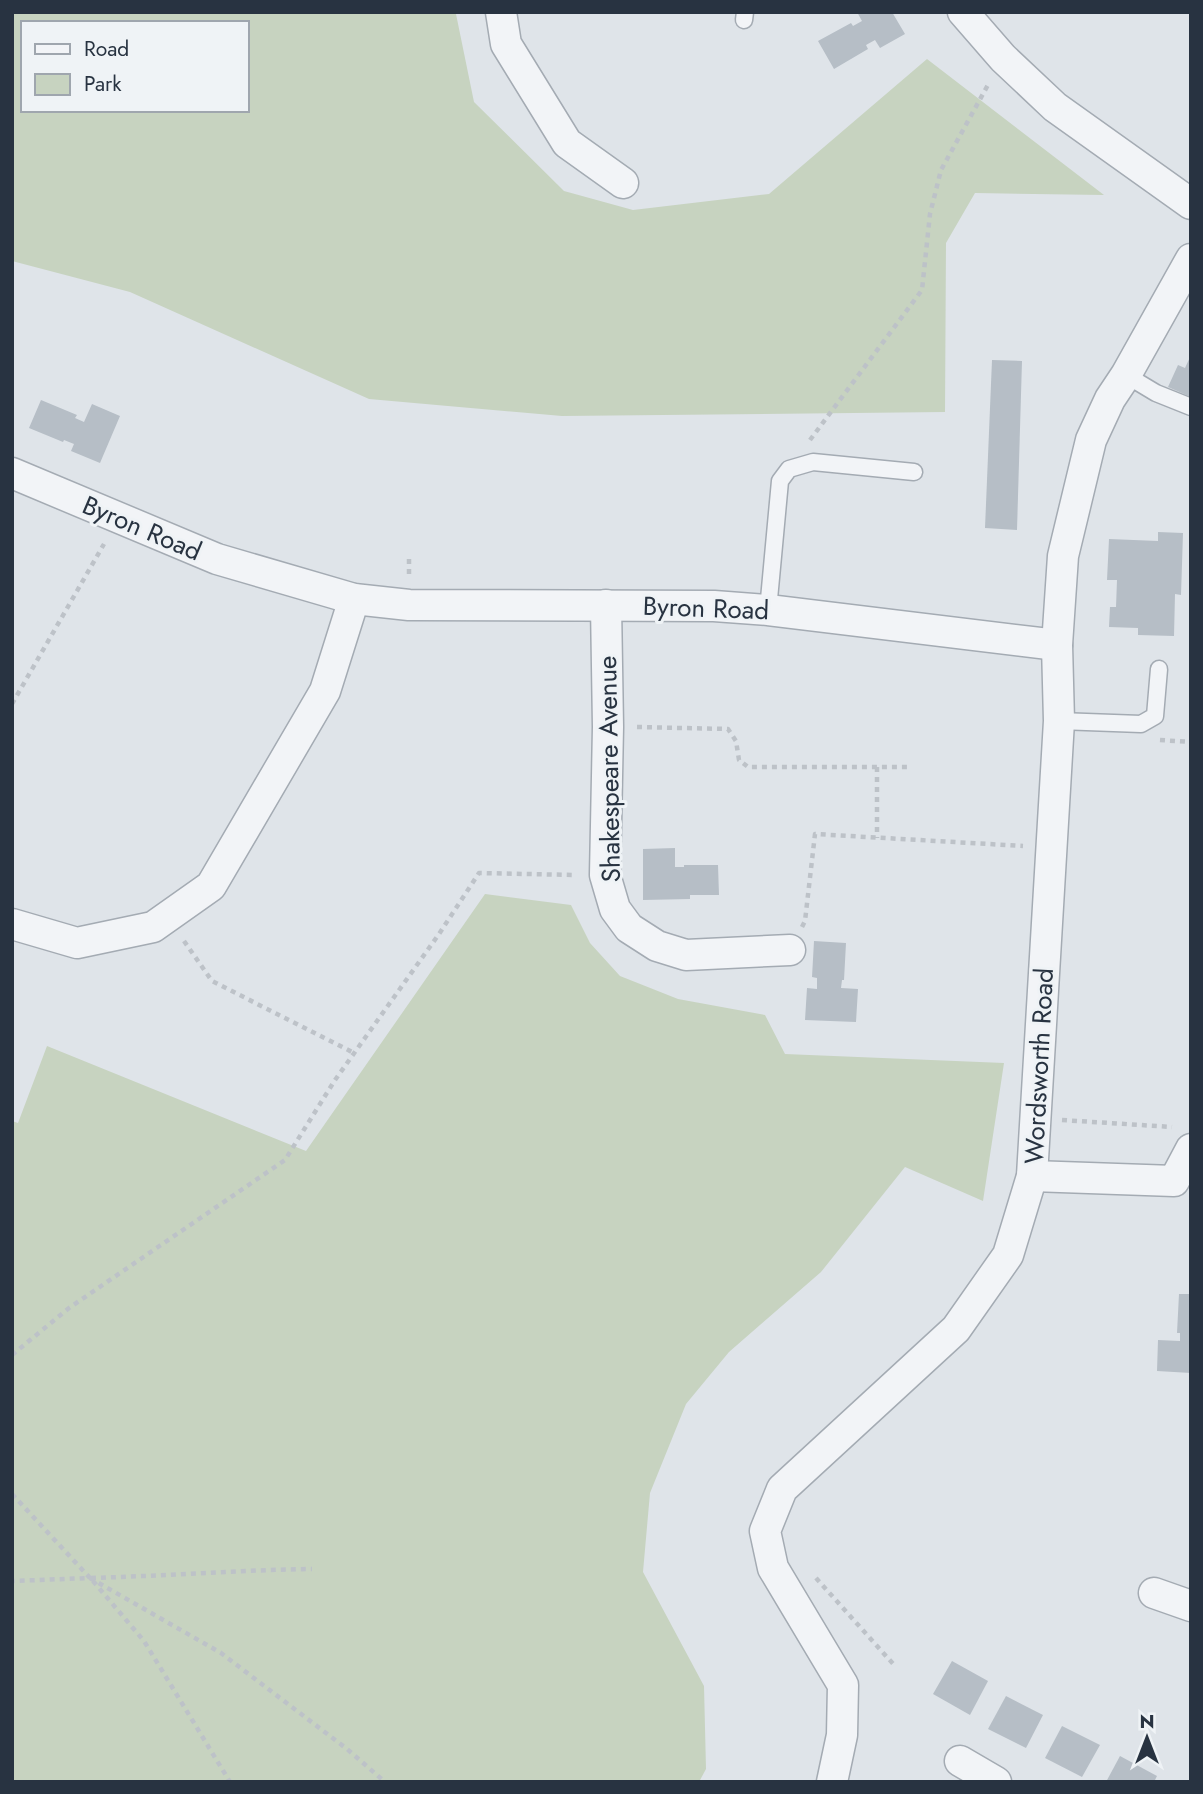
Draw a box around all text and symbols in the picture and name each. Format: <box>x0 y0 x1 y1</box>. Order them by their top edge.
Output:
legend <box>21 21 248 112</box>
text: Road <box>84 34 129 64</box>
text: Park <box>84 69 122 99</box>
street label: Byron Road <box>76 486 208 570</box>
street label: Byron Road <box>642 587 770 629</box>
street label: Shakespeare Avenue <box>588 655 630 883</box>
street label: Wordsworth Road <box>1015 967 1063 1165</box>
north arrow <box>1112 1703 1182 1773</box>
text: N <box>1139 1708 1155 1735</box>

